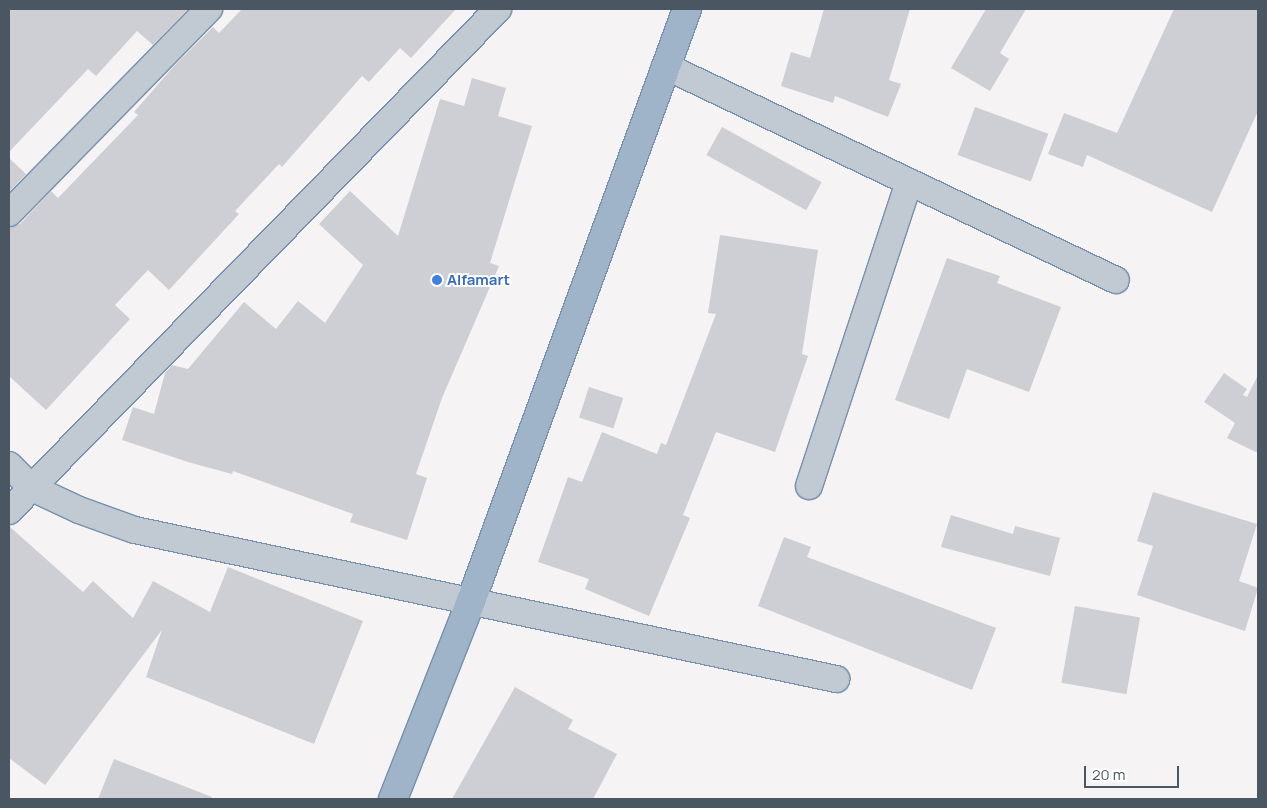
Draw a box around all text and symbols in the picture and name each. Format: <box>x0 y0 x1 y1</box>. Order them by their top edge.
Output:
place label: Alfamart <box>447 271 510 289</box>
marker: Alfamart <box>431 274 443 286</box>
scale bar <box>1087 756 1182 788</box>
text: 20 m <box>1092 764 1125 785</box>

